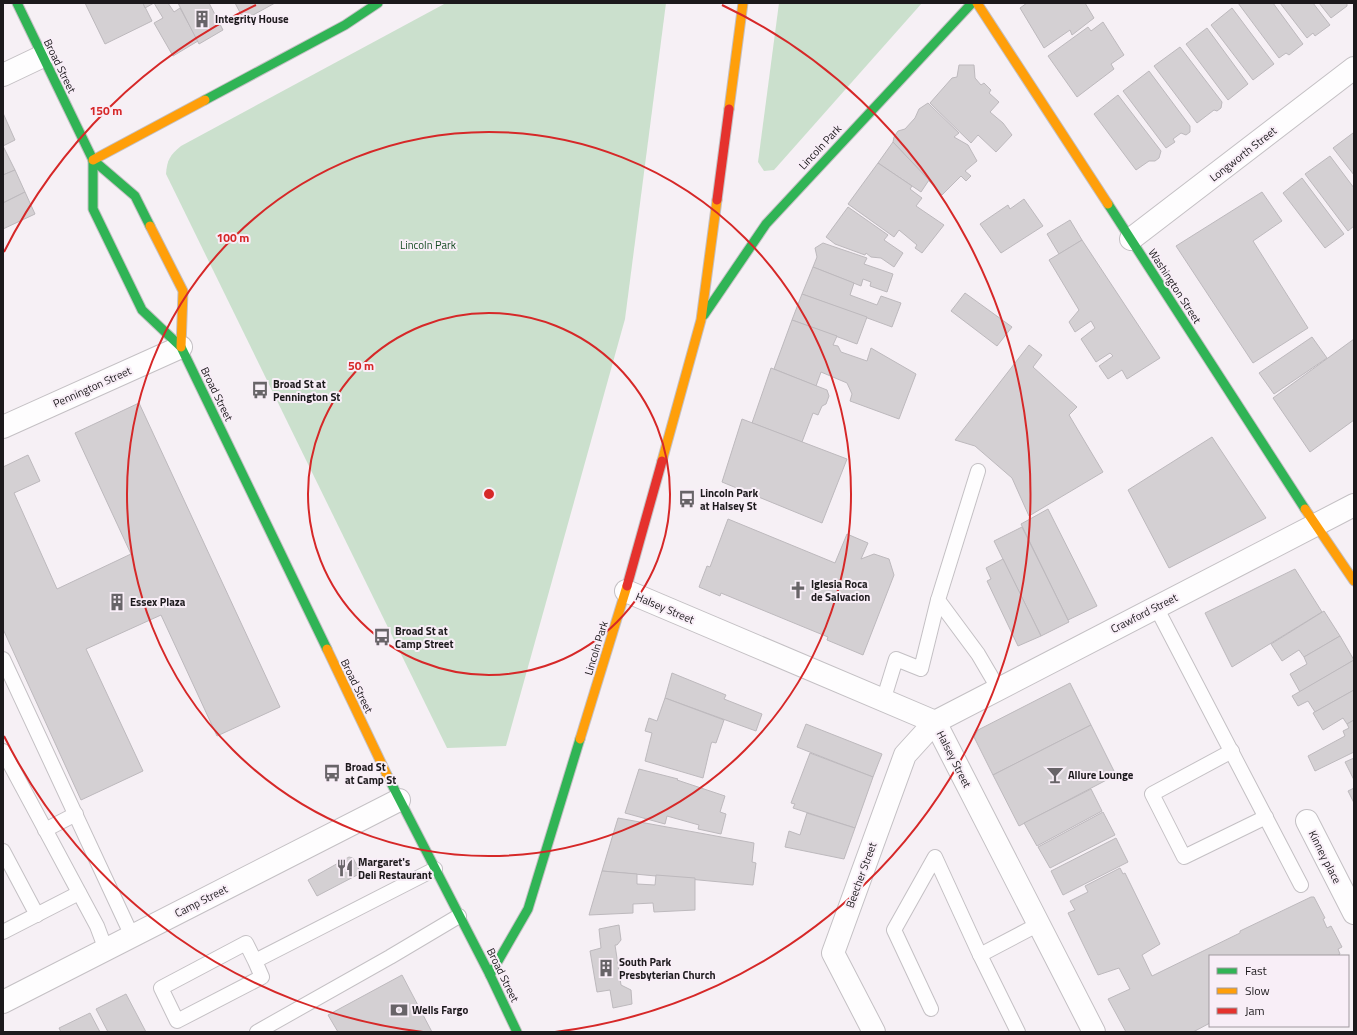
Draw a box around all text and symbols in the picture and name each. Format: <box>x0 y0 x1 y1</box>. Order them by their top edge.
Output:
building icon: Integrity House <box>192 9 212 29</box>
place label: Integrity House <box>215 11 289 27</box>
street label: Broad Street <box>40 36 80 96</box>
text: 150 m <box>90 101 122 120</box>
street label: Lincoln Park <box>795 121 845 173</box>
street label: Longworth Street <box>1206 123 1280 185</box>
text: 100 m <box>217 228 249 247</box>
park label: Lincoln Park <box>400 237 457 253</box>
street label: Washington Street <box>1145 245 1205 327</box>
text: 50 m <box>348 356 374 375</box>
street label: Pennington Street <box>50 363 134 411</box>
street label: Broad Street <box>197 364 237 424</box>
place label: Broad St at Pennington St <box>273 376 340 405</box>
bus stop icon: Broad St at Pennington St <box>250 380 270 400</box>
place label: Lincoln Park at Halsey St <box>700 485 758 514</box>
centre of rings <box>482 487 496 501</box>
bus stop icon: Lincoln Park at Halsey St <box>677 489 697 509</box>
place label: Iglesia Roca de Salvacion <box>811 576 870 605</box>
church icon: Iglesia Roca de Salvacion <box>788 580 808 600</box>
street label: Halsey Street <box>633 588 697 628</box>
street label: Crawford Street <box>1108 589 1180 637</box>
building icon: Essex Plaza <box>107 592 127 612</box>
place label: Essex Plaza <box>130 594 186 610</box>
street label: Lincoln Park <box>580 618 612 677</box>
place label: Broad St at Camp Street <box>395 623 453 652</box>
bus stop icon: Broad St at Camp Street <box>372 627 392 647</box>
street label: Broad Street <box>337 656 377 716</box>
street label: Halsey Street <box>933 728 975 790</box>
place label: Broad St at Camp St <box>345 759 396 788</box>
bus stop icon: Broad St at Camp St <box>322 763 342 783</box>
bar icon: Allure Lounge <box>1045 765 1065 785</box>
place label: Allure Lounge <box>1068 767 1134 783</box>
street label: Kinney place <box>1305 828 1345 887</box>
street label: Beecher Street <box>842 840 880 910</box>
place label: Margaret's Deli Restaurant <box>358 854 432 883</box>
restaurant icon: Margaret's Deli Restaurant <box>335 858 355 878</box>
street label: Camp Street <box>172 881 230 921</box>
street label: Broad Street <box>483 945 523 1005</box>
place label: South Park Presbyterian Church <box>619 954 716 983</box>
legend <box>1209 955 1349 1027</box>
building icon: South Park Presbyterian Church <box>596 958 616 978</box>
text: Fast <box>1245 961 1268 980</box>
text: Slow <box>1245 981 1270 1000</box>
bank icon: Wells Fargo <box>389 1000 409 1020</box>
text: Jam <box>1245 1001 1265 1020</box>
place label: Wells Fargo <box>412 1002 468 1018</box>

